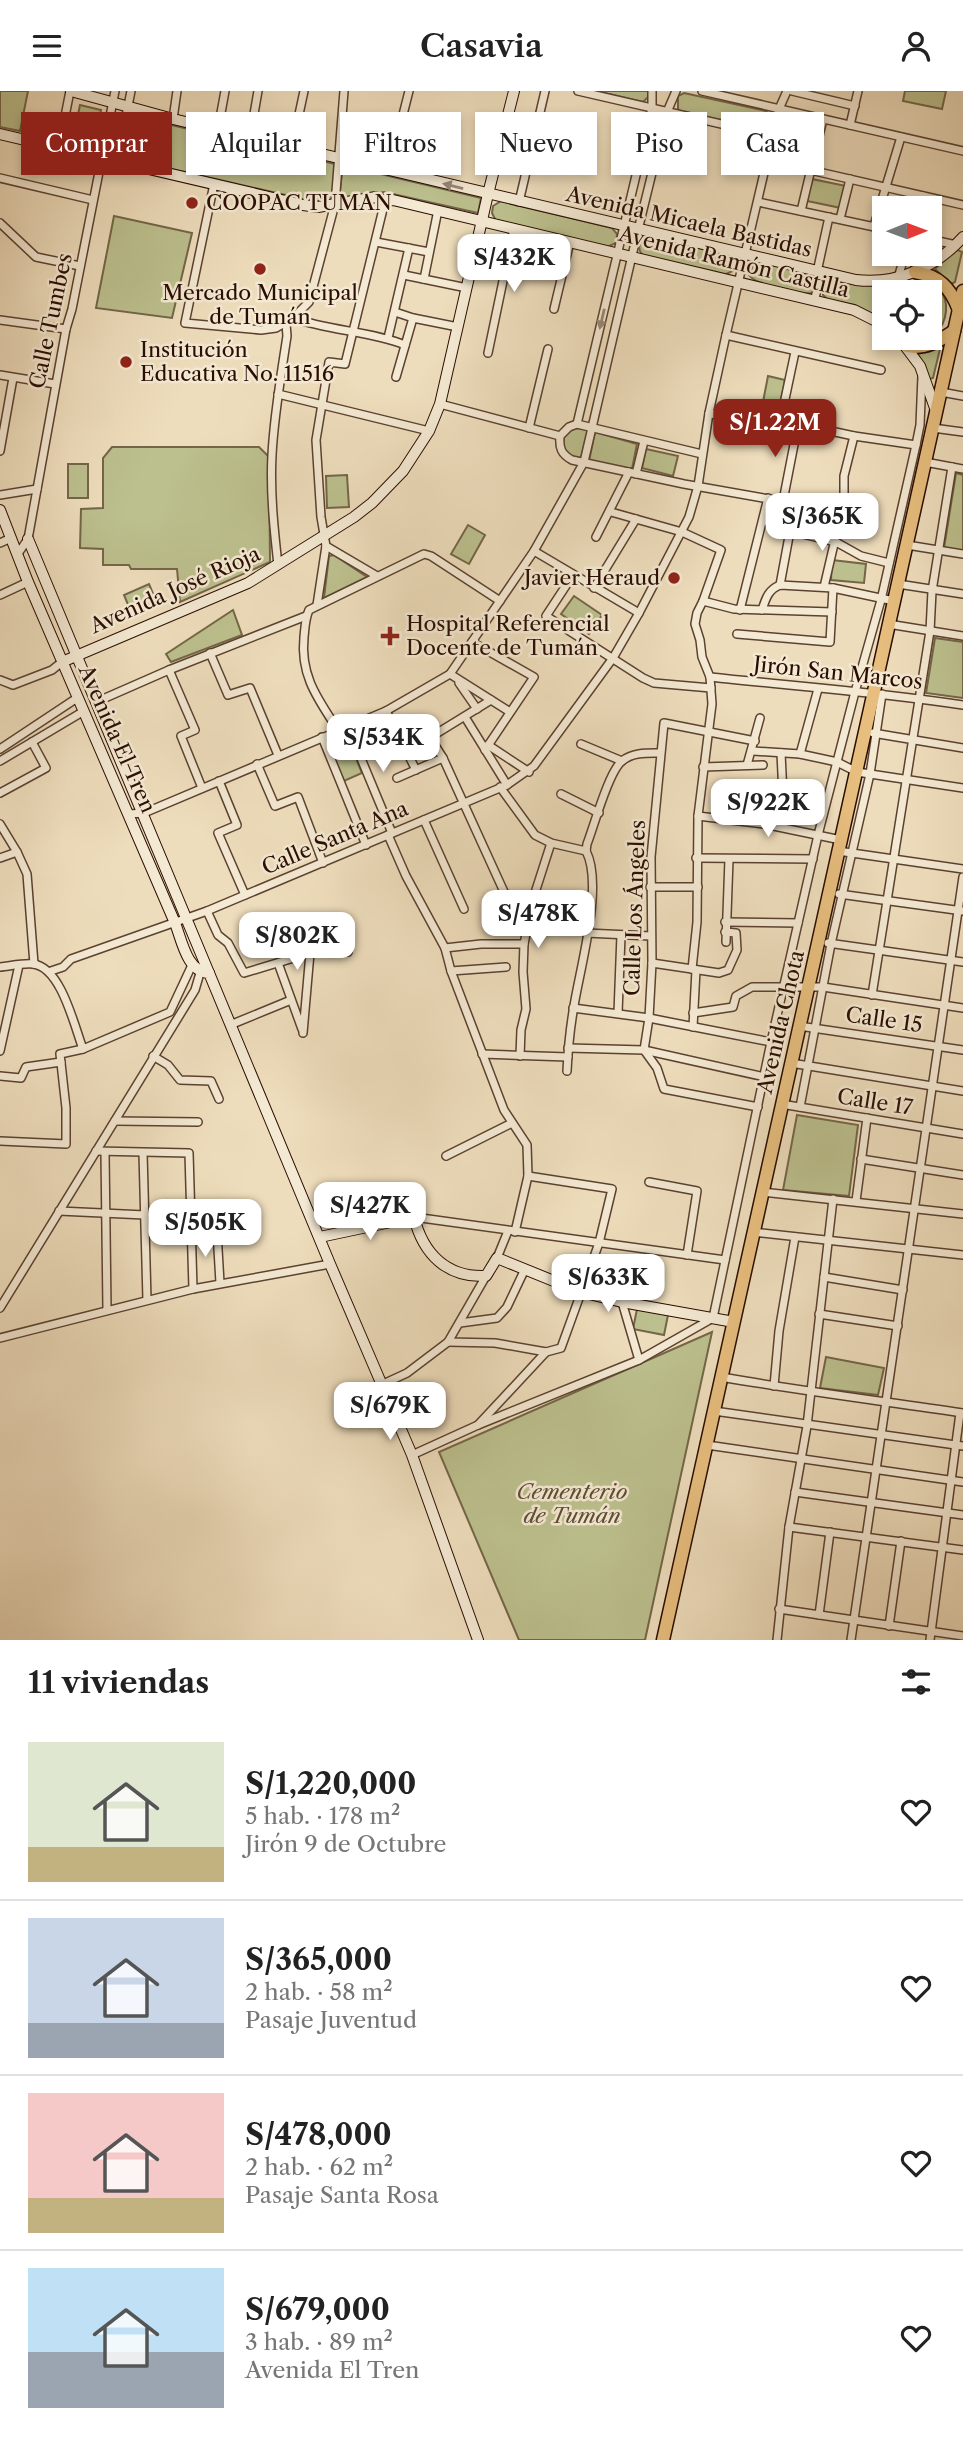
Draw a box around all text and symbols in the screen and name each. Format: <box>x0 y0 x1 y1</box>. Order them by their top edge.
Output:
text: Casavia <box>420 26 543 65</box>
icon: menu <box>28 27 66 65</box>
icon: person <box>897 27 935 65</box>
chip: Comprar <box>21 112 172 175</box>
chip: Alquilar <box>186 112 326 175</box>
chip: Filtros <box>340 112 461 175</box>
chip: Nuevo <box>475 112 597 175</box>
chip: Piso <box>611 112 707 175</box>
chip: Casa <box>721 112 824 175</box>
one-way arrow <box>442 180 464 191</box>
street label: Avenida Micaela Bastidas <box>563 181 814 262</box>
place label: COOPAC TUMAN <box>206 190 392 215</box>
marker: COOPAC TUMAN <box>184 195 200 211</box>
north arrow <box>872 196 942 266</box>
map controls <box>872 196 942 350</box>
street label: Avenida Ramón Castilla <box>615 220 853 303</box>
pin: S/432K <box>457 235 571 294</box>
text: S/432K <box>473 243 555 271</box>
street label: Calle Tumbes <box>24 251 77 391</box>
marker: Mercado Municipal de Tumán <box>252 261 268 277</box>
place label: Mercado Municipal de Tumán <box>162 280 358 329</box>
button: locate <box>872 280 942 350</box>
one-way arrow <box>596 309 607 331</box>
place label: Institución Educativa No. 11516 <box>140 337 334 386</box>
marker: Institución Educativa No. 11516 <box>118 354 134 370</box>
pin: S/1.22M <box>710 399 840 459</box>
text: S/1.22M <box>729 408 821 436</box>
pin: S/365K <box>765 493 879 553</box>
text: S/365K <box>782 502 862 530</box>
street label: Avenida José Rioja <box>85 540 265 639</box>
place label: Javier Heraud <box>521 565 660 590</box>
marker: Javier Heraud <box>666 570 682 586</box>
place label: Hospital Referencial Docente de Tumán <box>406 611 609 660</box>
marker: Hospital Referencial Docente de Tumán <box>380 626 400 646</box>
street label: Jirón San Marcos <box>749 651 924 694</box>
street label: Avenida El Tren <box>73 660 161 817</box>
pin: S/534K <box>326 715 440 774</box>
text: S/534K <box>343 723 423 751</box>
pin: S/922K <box>711 779 825 839</box>
text: S/922K <box>727 788 809 816</box>
street label: Calle Santa Ana <box>258 795 413 880</box>
street label: Calle Los Ángeles <box>619 819 650 996</box>
pin: S/478K <box>481 891 595 950</box>
text: S/478K <box>498 899 578 927</box>
pin: S/802K <box>240 913 354 972</box>
text: S/802K <box>255 921 339 949</box>
street label: Avenida Chota <box>752 947 809 1097</box>
street label: Calle 15 <box>844 1002 924 1037</box>
street label: Calle 17 <box>835 1083 915 1120</box>
pin: S/427K <box>313 1183 427 1242</box>
text: S/427K <box>330 1191 410 1219</box>
pin: S/505K <box>148 1199 262 1259</box>
text: S/505K <box>164 1208 246 1236</box>
pin: S/633K <box>551 1255 665 1314</box>
text: S/633K <box>568 1263 648 1291</box>
pin: S/679K <box>333 1383 447 1442</box>
text: S/679K <box>350 1391 430 1419</box>
park label: Cementerio de Tumán <box>517 1479 628 1528</box>
icon: filters <box>897 1663 935 1701</box>
text: 11 viviendas <box>28 1664 209 1701</box>
text: S/1,220,000 <box>245 1765 416 1802</box>
icon: home <box>84 1770 168 1854</box>
icon: heart <box>897 1793 935 1831</box>
text: 5 hab. · 178 m² <box>245 1802 400 1830</box>
text: Jirón 9 de Octubre <box>245 1830 446 1858</box>
text: S/365,000 <box>245 1941 392 1978</box>
icon: home <box>84 1946 168 2030</box>
icon: heart <box>897 1969 935 2007</box>
text: 2 hab. · 58 m² <box>245 1978 393 2006</box>
text: Pasaje Juventud <box>245 2006 417 2034</box>
text: S/478,000 <box>245 2116 392 2153</box>
icon: home <box>84 2121 168 2205</box>
icon: heart <box>897 2144 935 2182</box>
text: 2 hab. · 62 m² <box>245 2153 393 2181</box>
text: Pasaje Santa Rosa <box>245 2181 439 2209</box>
text: S/679,000 <box>245 2291 390 2328</box>
icon: home <box>84 2296 168 2380</box>
icon: heart <box>897 2319 935 2357</box>
text: 3 hab. · 89 m² <box>245 2328 393 2356</box>
text: Avenida El Tren <box>245 2356 419 2384</box>

